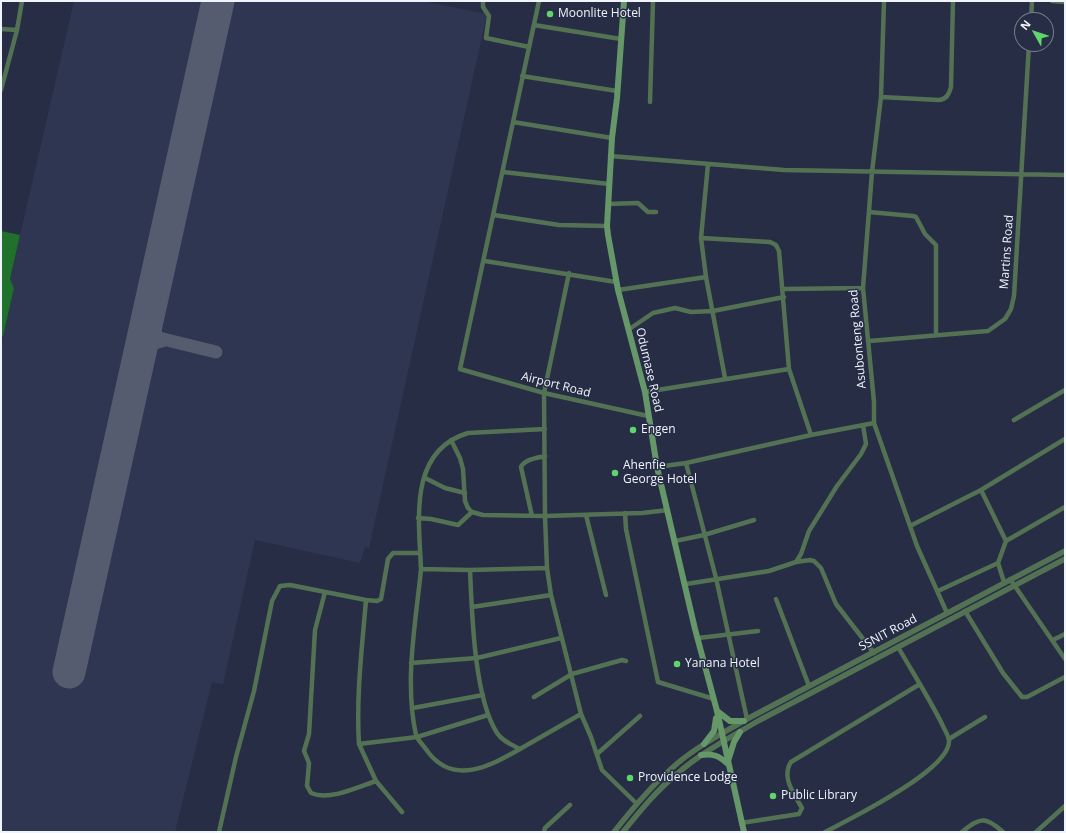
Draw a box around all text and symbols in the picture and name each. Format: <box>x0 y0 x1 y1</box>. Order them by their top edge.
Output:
place label: Moonlite Hotel <box>558 7 641 21</box>
marker: Moonlite Hotel <box>545 9 555 19</box>
north arrow <box>1014 12 1054 52</box>
text: N <box>1016 17 1034 33</box>
street label: Martins Road <box>997 214 1017 290</box>
street label: Asubonteng Road <box>847 289 869 389</box>
street label: Odumase Road <box>632 326 666 414</box>
street label: Airport Road <box>520 369 592 401</box>
place label: Engen <box>641 423 676 437</box>
marker: Engen <box>628 425 638 435</box>
place label: Ahenfie George Hotel <box>623 459 697 487</box>
marker: Ahenfie George Hotel <box>610 468 620 478</box>
street label: SSNIT Road <box>856 612 920 654</box>
place label: Yanana Hotel <box>685 657 760 671</box>
marker: Yanana Hotel <box>672 659 682 669</box>
place label: Providence Lodge <box>638 771 737 785</box>
marker: Providence Lodge <box>625 773 635 783</box>
place label: Public Library <box>781 789 857 803</box>
marker: Public Library <box>768 791 778 801</box>

